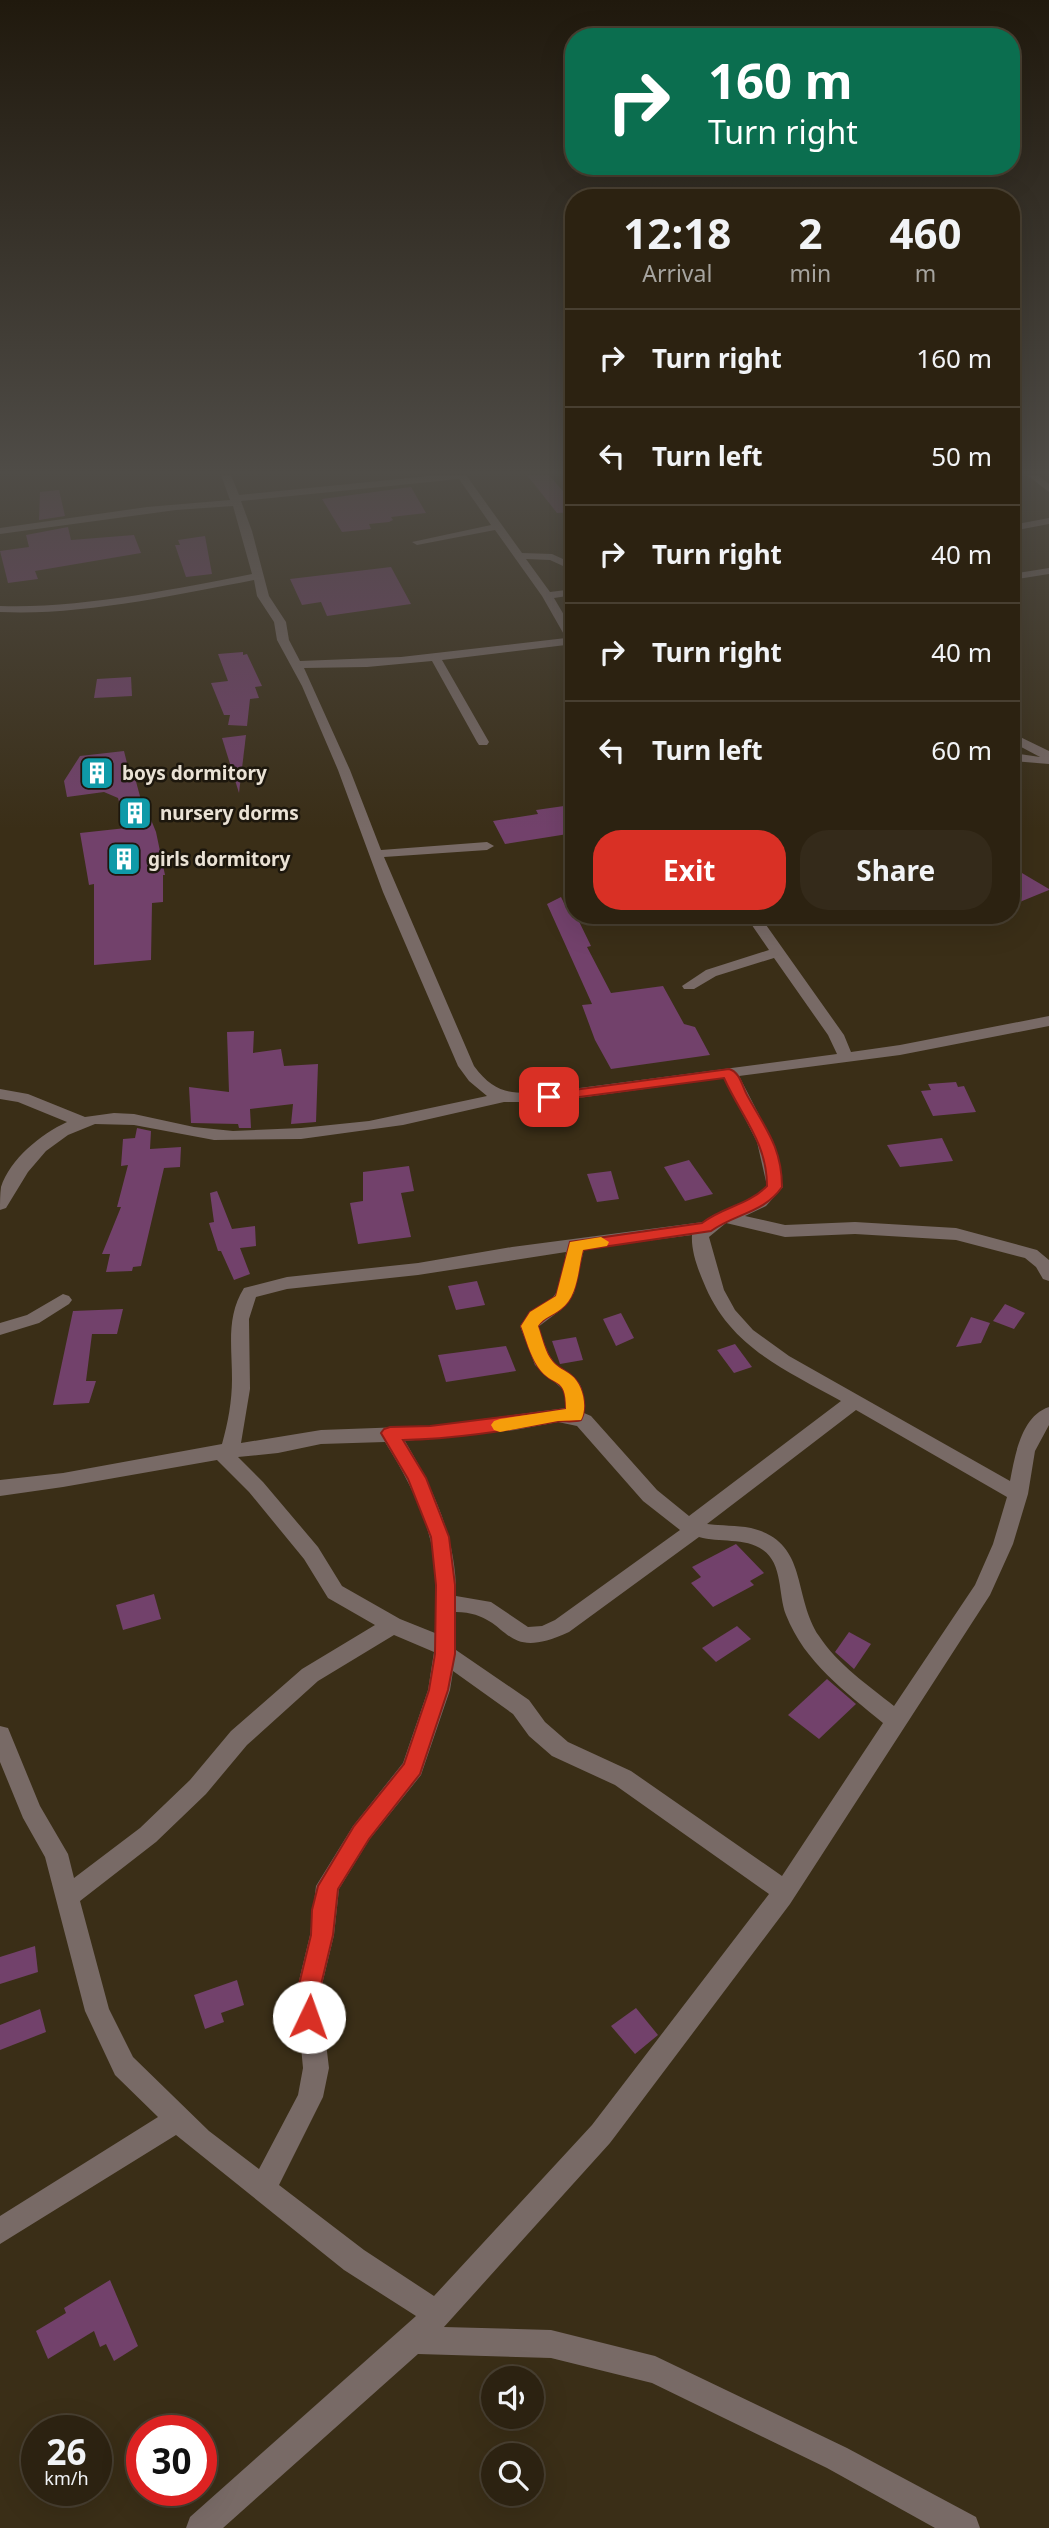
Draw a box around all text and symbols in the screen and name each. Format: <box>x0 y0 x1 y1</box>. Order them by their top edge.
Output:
text: 160 m <box>708 47 853 113</box>
icon: right <box>593 56 684 147</box>
text: Turn right <box>708 110 858 153</box>
text: 12:18 <box>623 204 731 261</box>
text: 2 <box>798 204 822 261</box>
text: 460 <box>890 204 962 261</box>
text: Arrival <box>642 257 712 289</box>
text: min <box>790 257 831 289</box>
text: m <box>915 257 936 289</box>
icon: right <box>593 339 631 377</box>
text: Turn right <box>652 340 782 376</box>
text: 160 m <box>916 340 992 376</box>
icon: left <box>593 437 631 475</box>
text: Turn left <box>652 438 763 474</box>
text: 50 m <box>931 438 992 474</box>
icon: right <box>593 535 631 573</box>
text: Turn right <box>652 536 782 572</box>
text: 40 m <box>931 536 992 572</box>
icon: right <box>593 633 631 671</box>
text: Turn right <box>652 634 782 670</box>
text: 40 m <box>931 634 992 670</box>
icon: left <box>593 731 631 769</box>
text: Turn left <box>652 732 763 768</box>
text: 60 m <box>931 732 992 768</box>
building icon: boys dormitory <box>78 754 116 792</box>
place label: boys dormitory <box>122 760 267 786</box>
building icon: nursery dorms <box>116 794 154 832</box>
place label: nursery dorms <box>160 800 299 826</box>
button: Exit <box>593 830 786 910</box>
button: Share <box>800 830 992 910</box>
building icon: girls dormitory <box>105 840 143 878</box>
place label: girls dormitory <box>148 846 291 872</box>
pin <box>519 1067 579 1127</box>
icon: arrive <box>530 1078 568 1116</box>
position arrow <box>272 1980 346 2054</box>
map controls <box>481 2366 544 2506</box>
button: sound <box>481 2366 544 2429</box>
speed limit sign: 30 <box>126 2415 217 2506</box>
text: 26 <box>46 2428 87 2475</box>
button: search <box>481 2443 544 2506</box>
text: km/h <box>44 2466 89 2490</box>

